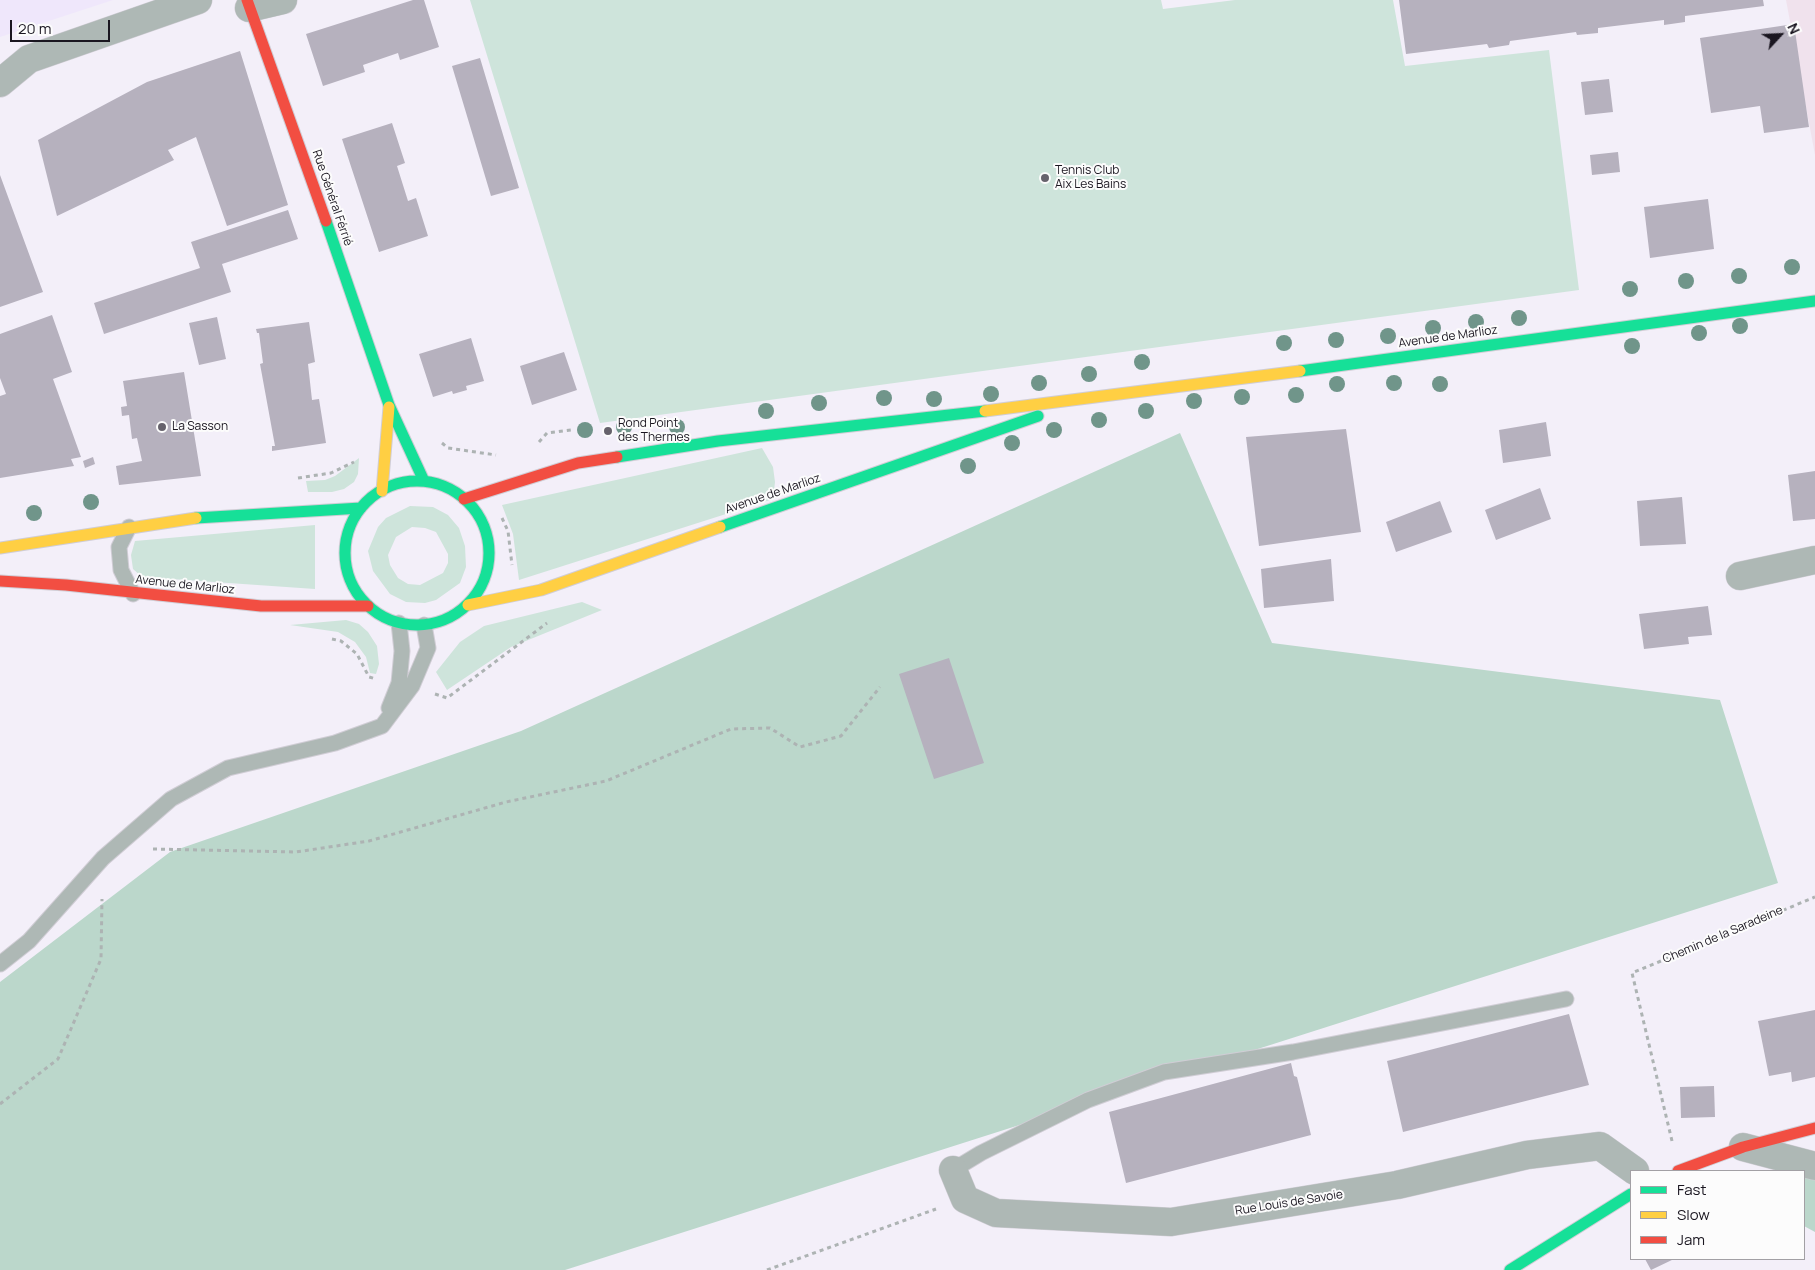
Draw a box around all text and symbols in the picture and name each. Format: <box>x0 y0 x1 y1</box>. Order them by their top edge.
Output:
scale bar <box>12 10 112 42</box>
north arrow <box>1755 10 1805 60</box>
text: 20 m <box>18 18 51 39</box>
text: N <box>1783 20 1805 37</box>
street label: Rue Général Férrié <box>309 148 355 248</box>
place label: Tennis Club Aix Les Bains <box>1055 164 1126 192</box>
marker: Tennis Club Aix Les Bains <box>1039 172 1051 184</box>
street label: Avenue de Marlioz <box>1398 323 1498 351</box>
place label: Rond Point des Thermes <box>618 417 690 445</box>
place label: La Sasson <box>172 420 228 434</box>
marker: La Sasson <box>156 421 168 433</box>
marker: Rond Point des Thermes <box>602 425 614 437</box>
street label: Avenue de Marlioz <box>723 471 823 517</box>
street label: Avenue de Marlioz <box>135 573 235 597</box>
street label: Chemin de la Saradeine <box>1661 903 1785 967</box>
legend <box>1630 1170 1805 1260</box>
text: Fast <box>1677 1179 1706 1200</box>
street label: Rue Louis de Savoie <box>1234 1187 1344 1219</box>
text: Slow <box>1677 1204 1710 1225</box>
text: Jam <box>1677 1229 1705 1250</box>

